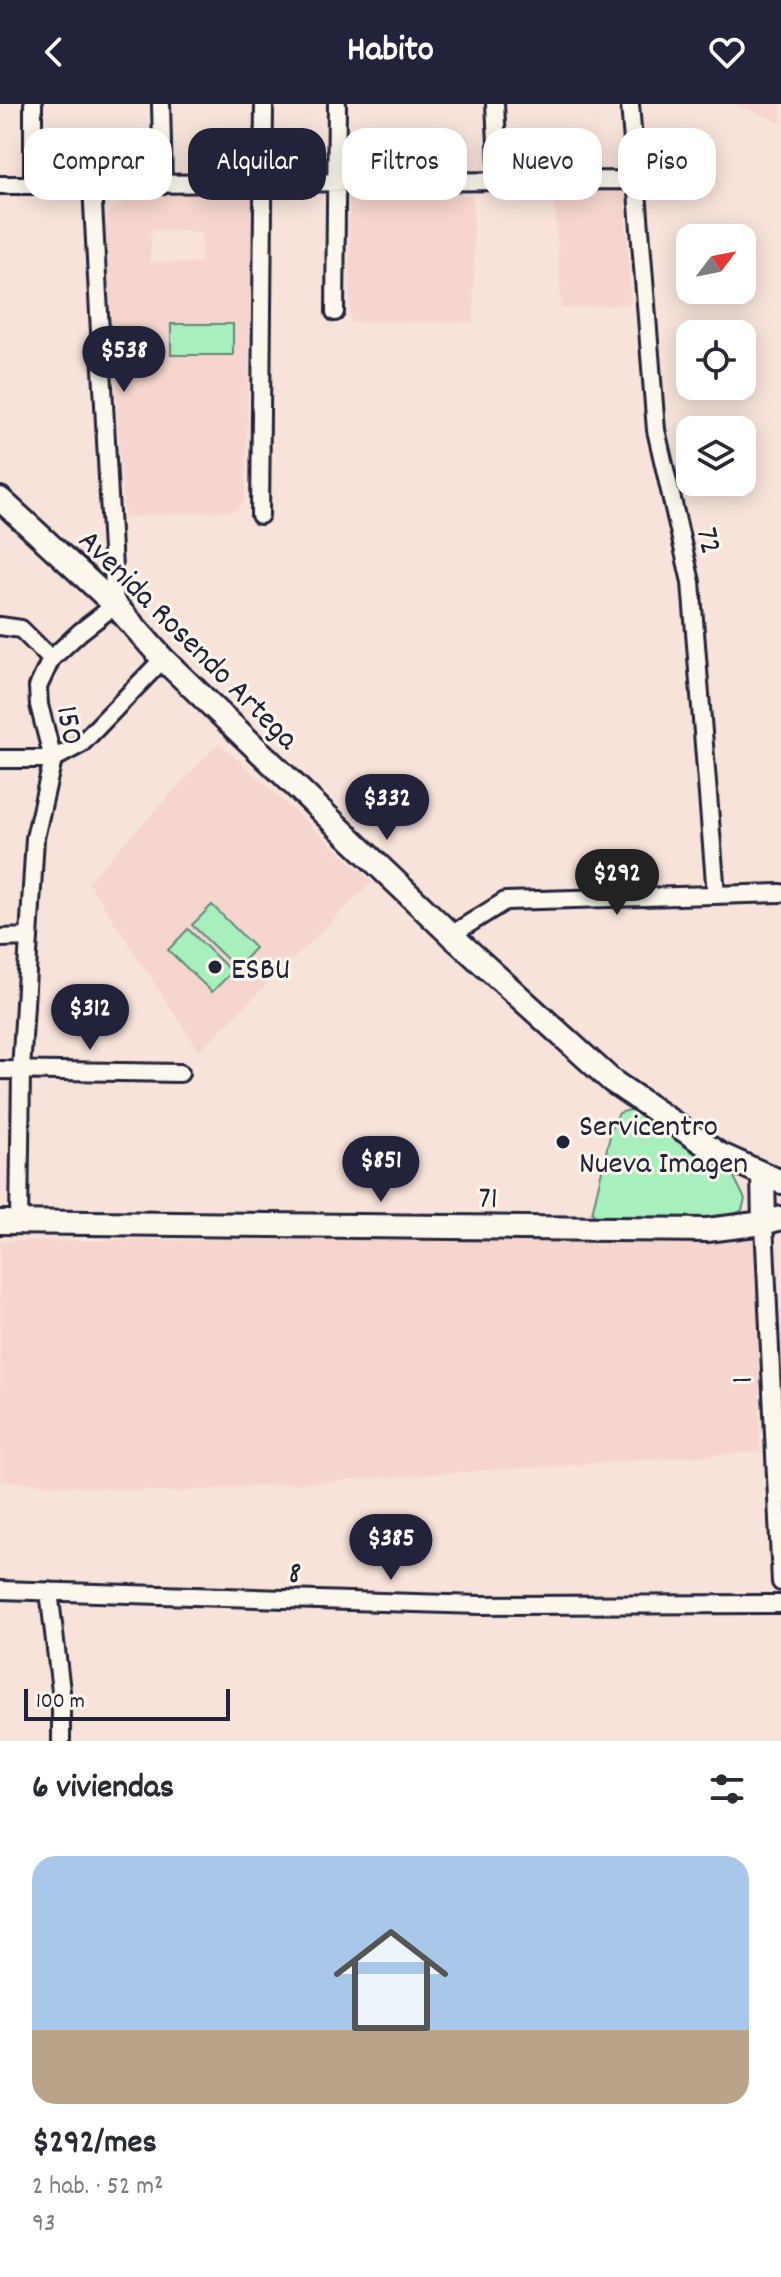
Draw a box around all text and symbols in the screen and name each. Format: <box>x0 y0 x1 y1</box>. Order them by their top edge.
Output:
text: Habito <box>347 26 434 78</box>
icon: back <box>32 30 76 74</box>
icon: heart <box>705 30 749 74</box>
chip: Comprar <box>24 128 172 200</box>
chip: Alquilar <box>188 128 326 200</box>
chip: Filtros <box>342 128 467 200</box>
chip: Nuevo <box>483 128 602 200</box>
chip: Piso <box>618 128 716 200</box>
north arrow <box>676 224 756 304</box>
map controls <box>676 224 756 496</box>
button: locate <box>676 320 756 400</box>
pin: $538 <box>77 326 171 394</box>
text: $538 <box>100 333 148 370</box>
button: layers <box>676 416 756 496</box>
street label: Avenida Rosendo Artega <box>66 521 308 763</box>
street label: 72 <box>681 523 731 559</box>
street label: 150 <box>41 702 93 750</box>
pin: $332 <box>340 774 434 842</box>
text: $332 <box>363 781 411 818</box>
pin: $292 <box>570 849 664 917</box>
text: $292 <box>593 856 641 893</box>
place label: ESBU <box>231 949 290 995</box>
marker: ESBU <box>206 958 224 976</box>
pin: $312 <box>43 984 137 1052</box>
text: $312 <box>69 991 111 1028</box>
place label: Servicentro Nueva Imagen <box>579 1106 748 1189</box>
marker: Servicentro Nueva Imagen <box>554 1133 572 1151</box>
pin: $851 <box>334 1136 428 1204</box>
text: $851 <box>360 1143 402 1180</box>
street label: 71 <box>478 1178 498 1224</box>
street label: 1 <box>722 1375 768 1384</box>
pin: $385 <box>344 1514 438 1582</box>
text: $385 <box>367 1521 415 1558</box>
street label: 8 <box>288 1553 302 1599</box>
scale bar <box>24 1685 230 1721</box>
text: 100 m <box>36 1687 85 1718</box>
text: 6 viviendas <box>32 1765 174 1814</box>
icon: filters <box>705 1767 749 1811</box>
icon: home <box>319 1908 463 2052</box>
text: $292/mes <box>32 2120 157 2169</box>
text: 2 hab. · 52 m² <box>32 2169 164 2206</box>
text: 93 <box>32 2206 55 2243</box>

